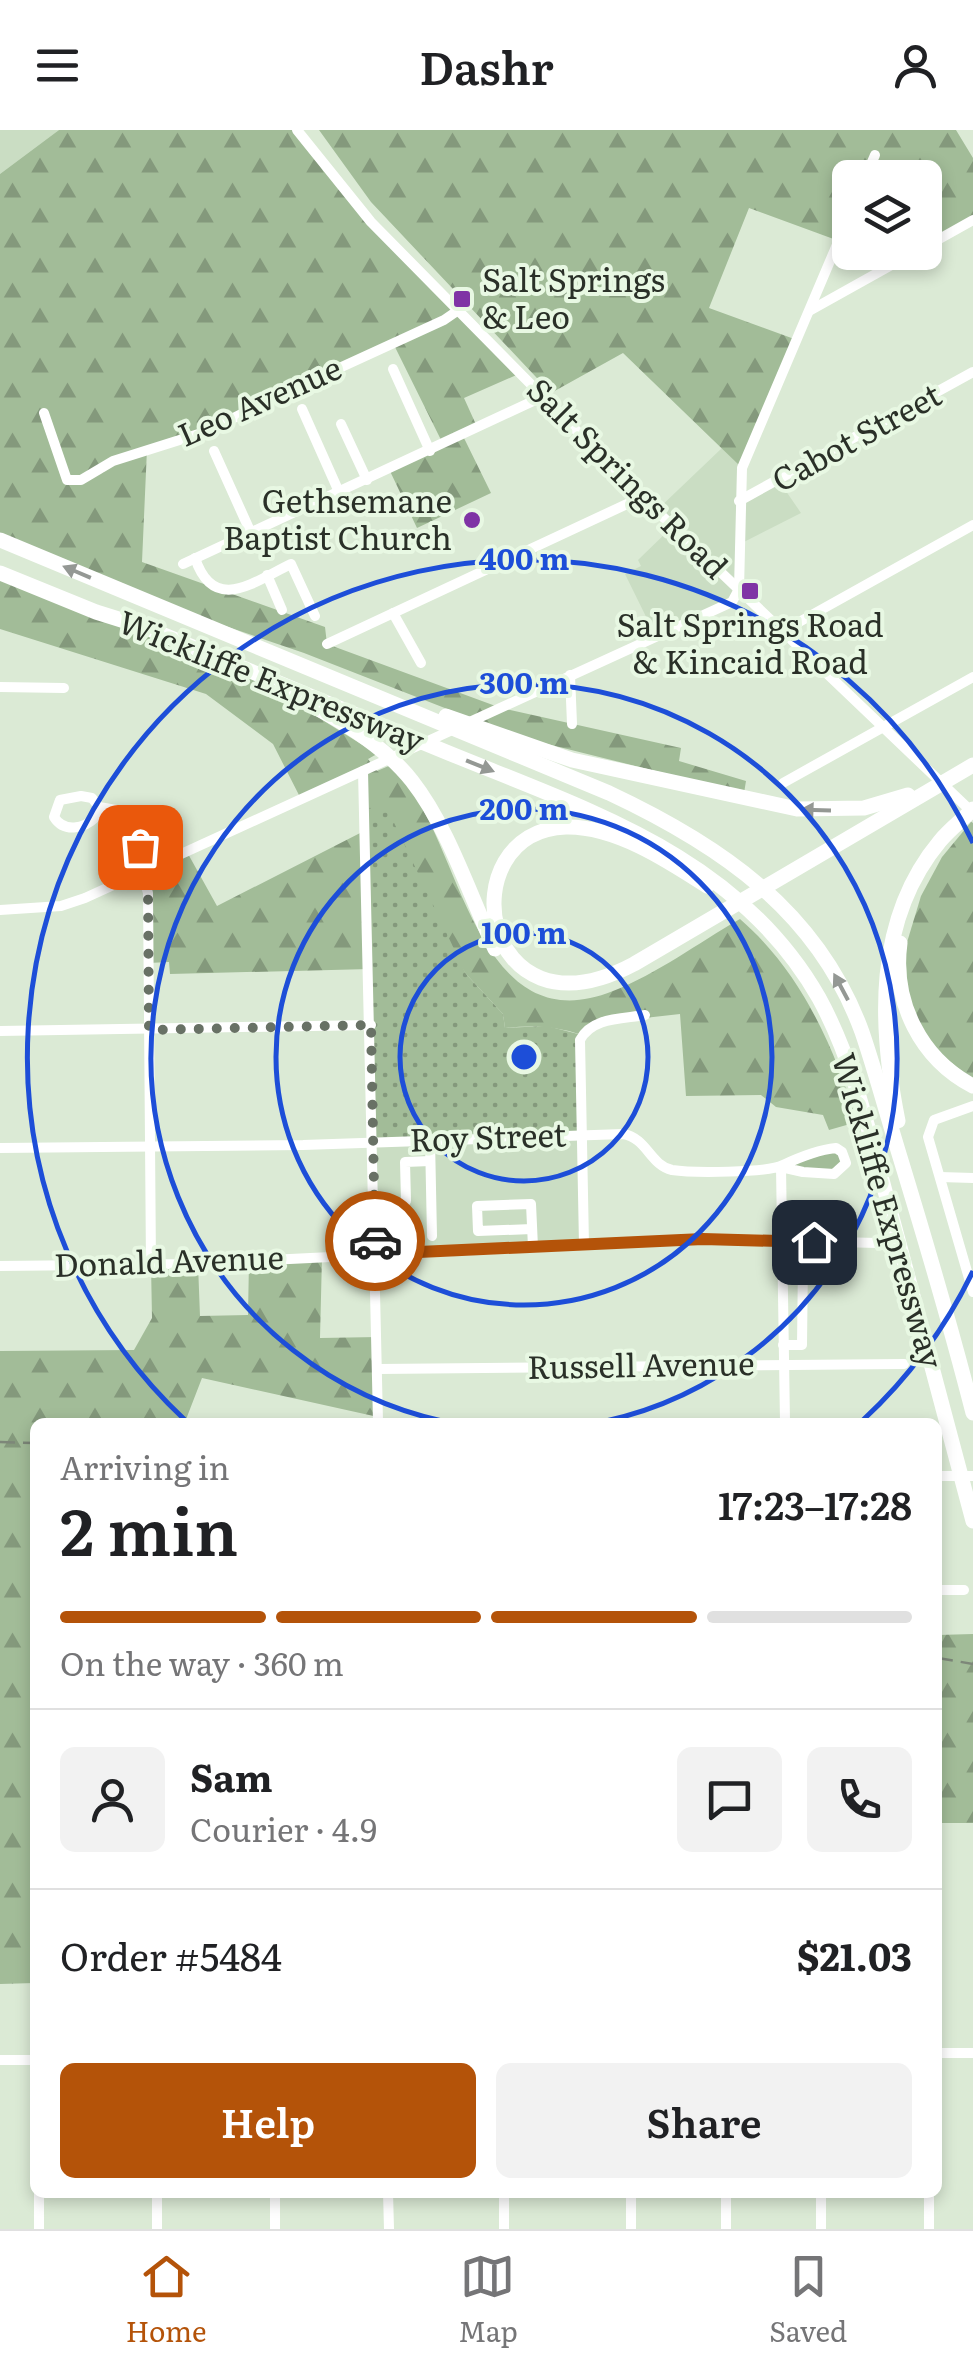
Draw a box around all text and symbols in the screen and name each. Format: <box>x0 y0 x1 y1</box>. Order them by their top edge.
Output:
text: Dashr <box>419 32 554 99</box>
icon: menu <box>30 38 85 93</box>
icon: person <box>888 38 943 93</box>
map controls <box>832 160 942 270</box>
button: layers <box>832 160 942 270</box>
place label: Salt Springs & Leo <box>482 254 665 339</box>
marker: Salt Springs & Leo <box>451 288 473 310</box>
street label: Leo Avenue <box>169 342 348 457</box>
street label: Salt Springs Road <box>518 365 741 588</box>
street label: Cabot Street <box>762 369 949 502</box>
place label: Gethsemane Baptist Church <box>223 475 452 560</box>
marker: Gethsemane Baptist Church <box>461 509 483 531</box>
text: 400 m <box>479 535 570 579</box>
one-way arrow <box>61 563 91 579</box>
marker: Salt Springs Road & Kincaid Road <box>739 580 761 602</box>
street label: Wickliffe Expressway <box>112 596 433 763</box>
place label: Salt Springs Road & Kincaid Road <box>616 599 884 684</box>
text: 300 m <box>479 659 569 703</box>
one-way arrow <box>465 759 495 775</box>
text: 200 m <box>480 785 569 829</box>
one-way arrow <box>799 802 831 818</box>
pin <box>98 805 183 890</box>
icon: bag <box>113 820 168 875</box>
text: 100 m <box>481 909 567 953</box>
one-way arrow <box>832 972 849 1001</box>
centre of rings <box>506 1039 542 1075</box>
street label: Wickliffe Expressway <box>822 1047 958 1374</box>
street label: Roy Street <box>409 1108 567 1162</box>
courier <box>325 1191 425 1291</box>
pin <box>772 1200 857 1285</box>
icon: car <box>348 1214 403 1269</box>
icon: home <box>787 1215 842 1270</box>
street label: Donald Avenue <box>53 1231 285 1287</box>
street label: Russell Avenue <box>527 1337 755 1389</box>
text: Arriving in <box>60 1442 230 1490</box>
text: 17:23–17:28 <box>718 1475 912 1532</box>
text: 2 min <box>60 1479 238 1576</box>
text: On the way · 360 m <box>60 1638 344 1686</box>
button: person <box>60 1747 165 1852</box>
text: Sam <box>190 1747 273 1804</box>
button: chat <box>677 1747 782 1852</box>
button: phone <box>807 1747 912 1852</box>
text: Courier · 4.9 <box>190 1804 377 1852</box>
text: Order #5484 <box>60 1926 282 1983</box>
text: $21.03 <box>797 1926 912 1983</box>
button: Help <box>60 2063 476 2178</box>
button: Share <box>496 2063 912 2178</box>
tab: Home <box>126 2249 207 2351</box>
tab: Map <box>458 2249 518 2351</box>
tab: Saved <box>769 2249 847 2351</box>

